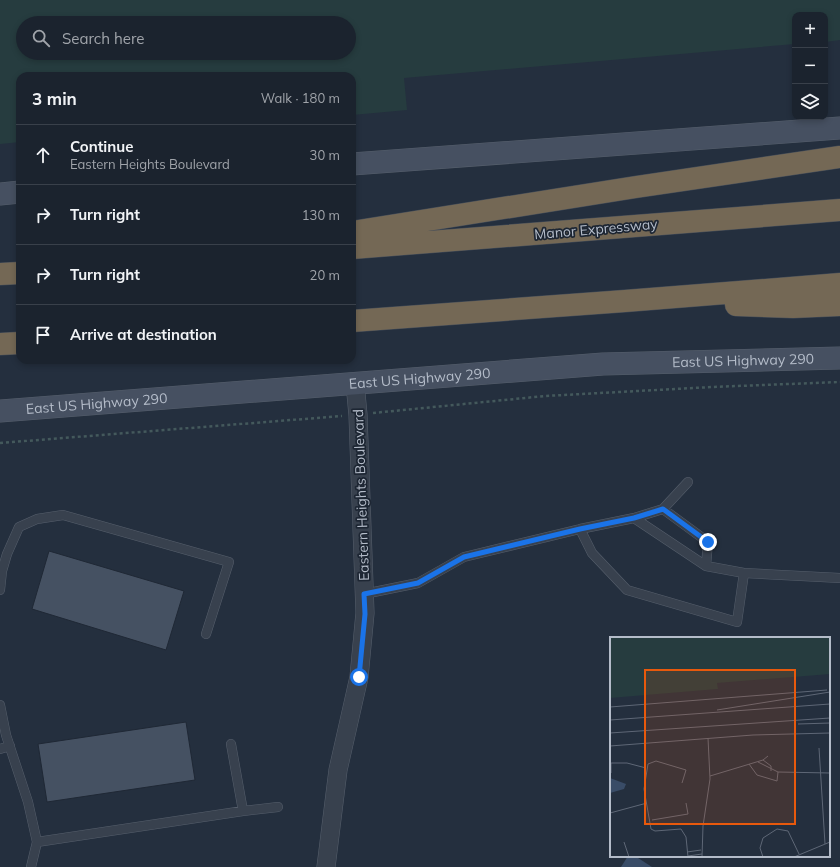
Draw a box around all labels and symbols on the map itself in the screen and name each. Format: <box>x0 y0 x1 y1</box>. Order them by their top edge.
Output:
street label: Manor Expressway <box>534 215 659 243</box>
street label: East US Highway 290 <box>672 350 814 371</box>
street label: East US Highway 290 <box>348 364 491 393</box>
street label: East US Highway 290 <box>25 389 168 418</box>
street label: Eastern Heights Boulevard <box>349 409 373 581</box>
route end <box>699 533 717 551</box>
inset map <box>610 637 830 857</box>
route start <box>350 668 368 686</box>

